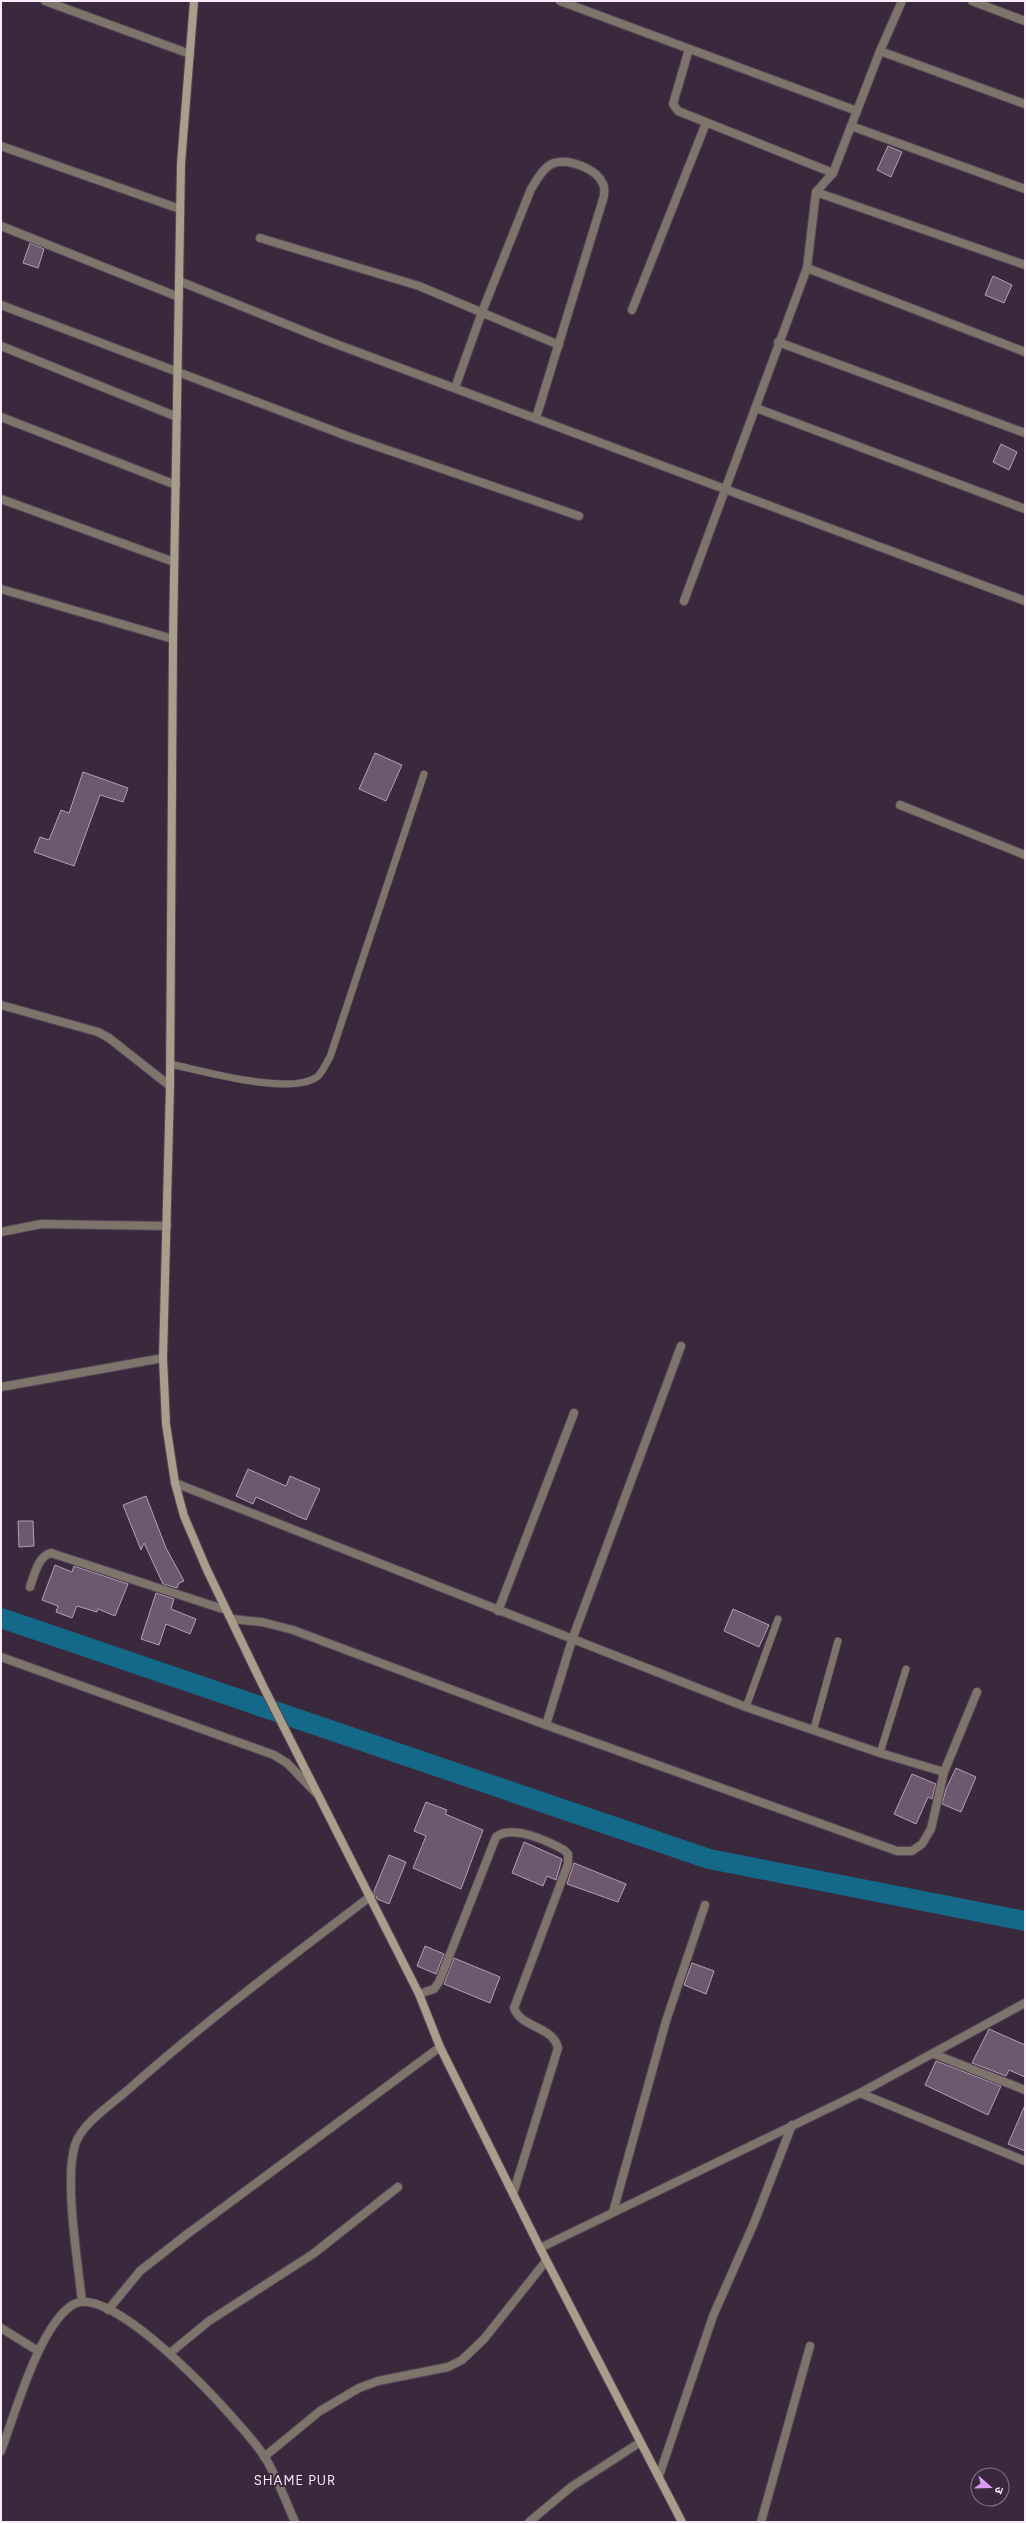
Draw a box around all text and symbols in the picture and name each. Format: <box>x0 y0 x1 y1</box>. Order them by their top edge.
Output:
north arrow <box>970 2467 1010 2507</box>
district label: SHAME PUR <box>254 2473 336 2488</box>
text: उ <box>992 2485 1006 2496</box>

